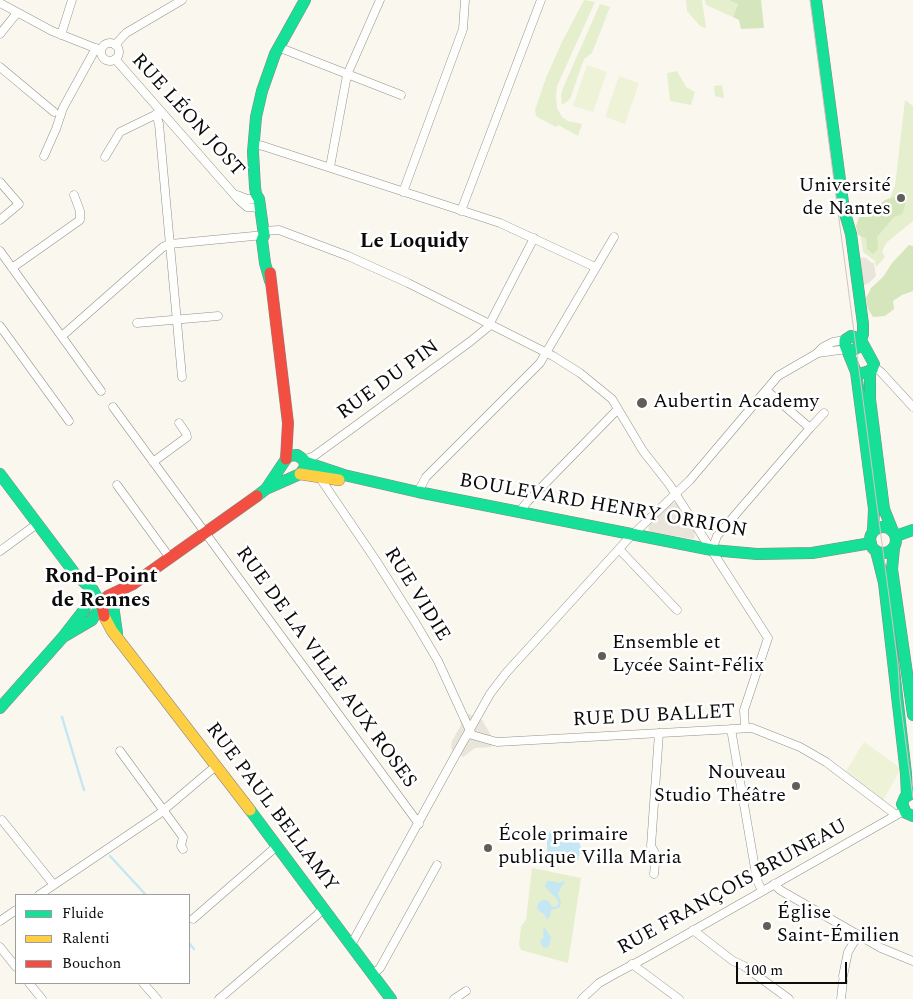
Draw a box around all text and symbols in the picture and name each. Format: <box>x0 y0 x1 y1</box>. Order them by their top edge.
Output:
street label: RUE LÉON JOST <box>125 49 249 183</box>
place label: Université de Nantes <box>799 175 891 222</box>
marker: Université de Nantes <box>895 192 907 204</box>
district label: Le Loquidy <box>360 230 468 256</box>
street label: RUE DU PIN <box>333 336 445 426</box>
place label: Aubertin Academy <box>653 391 819 415</box>
marker: Aubertin Academy <box>635 396 649 410</box>
street label: BOULEVARD HENRY ORRION <box>457 470 749 544</box>
street label: RUE DE LA VILLE AUX ROSES <box>229 543 421 793</box>
street label: RUE VIDIE <box>378 544 454 646</box>
district label: Rond-Point de Rennes <box>44 565 158 615</box>
place label: Ensemble et Lycée Saint-Félix <box>612 632 764 679</box>
marker: Ensemble et Lycée Saint-Félix <box>596 650 608 662</box>
street label: RUE DU BALLET <box>572 701 736 733</box>
street label: RUE PAUL BELLAMY <box>200 719 342 897</box>
place label: Nouveau Studio Théâtre <box>654 762 786 809</box>
marker: Nouveau Studio Théâtre <box>790 780 802 792</box>
street label: RUE FRANÇOIS BRUNEAU <box>614 815 852 961</box>
place label: École primaire publique Villa Maria <box>498 824 681 871</box>
marker: École primaire publique Villa Maria <box>482 842 494 854</box>
legend <box>15 894 190 984</box>
text: Fluide <box>62 902 104 925</box>
place label: Église Saint-Émilien <box>777 902 900 949</box>
marker: Église Saint-Émilien <box>761 920 773 932</box>
text: Ralenti <box>62 927 110 950</box>
text: Bouchon <box>62 952 121 975</box>
scale bar <box>738 952 849 984</box>
text: 100 m <box>744 959 783 982</box>

